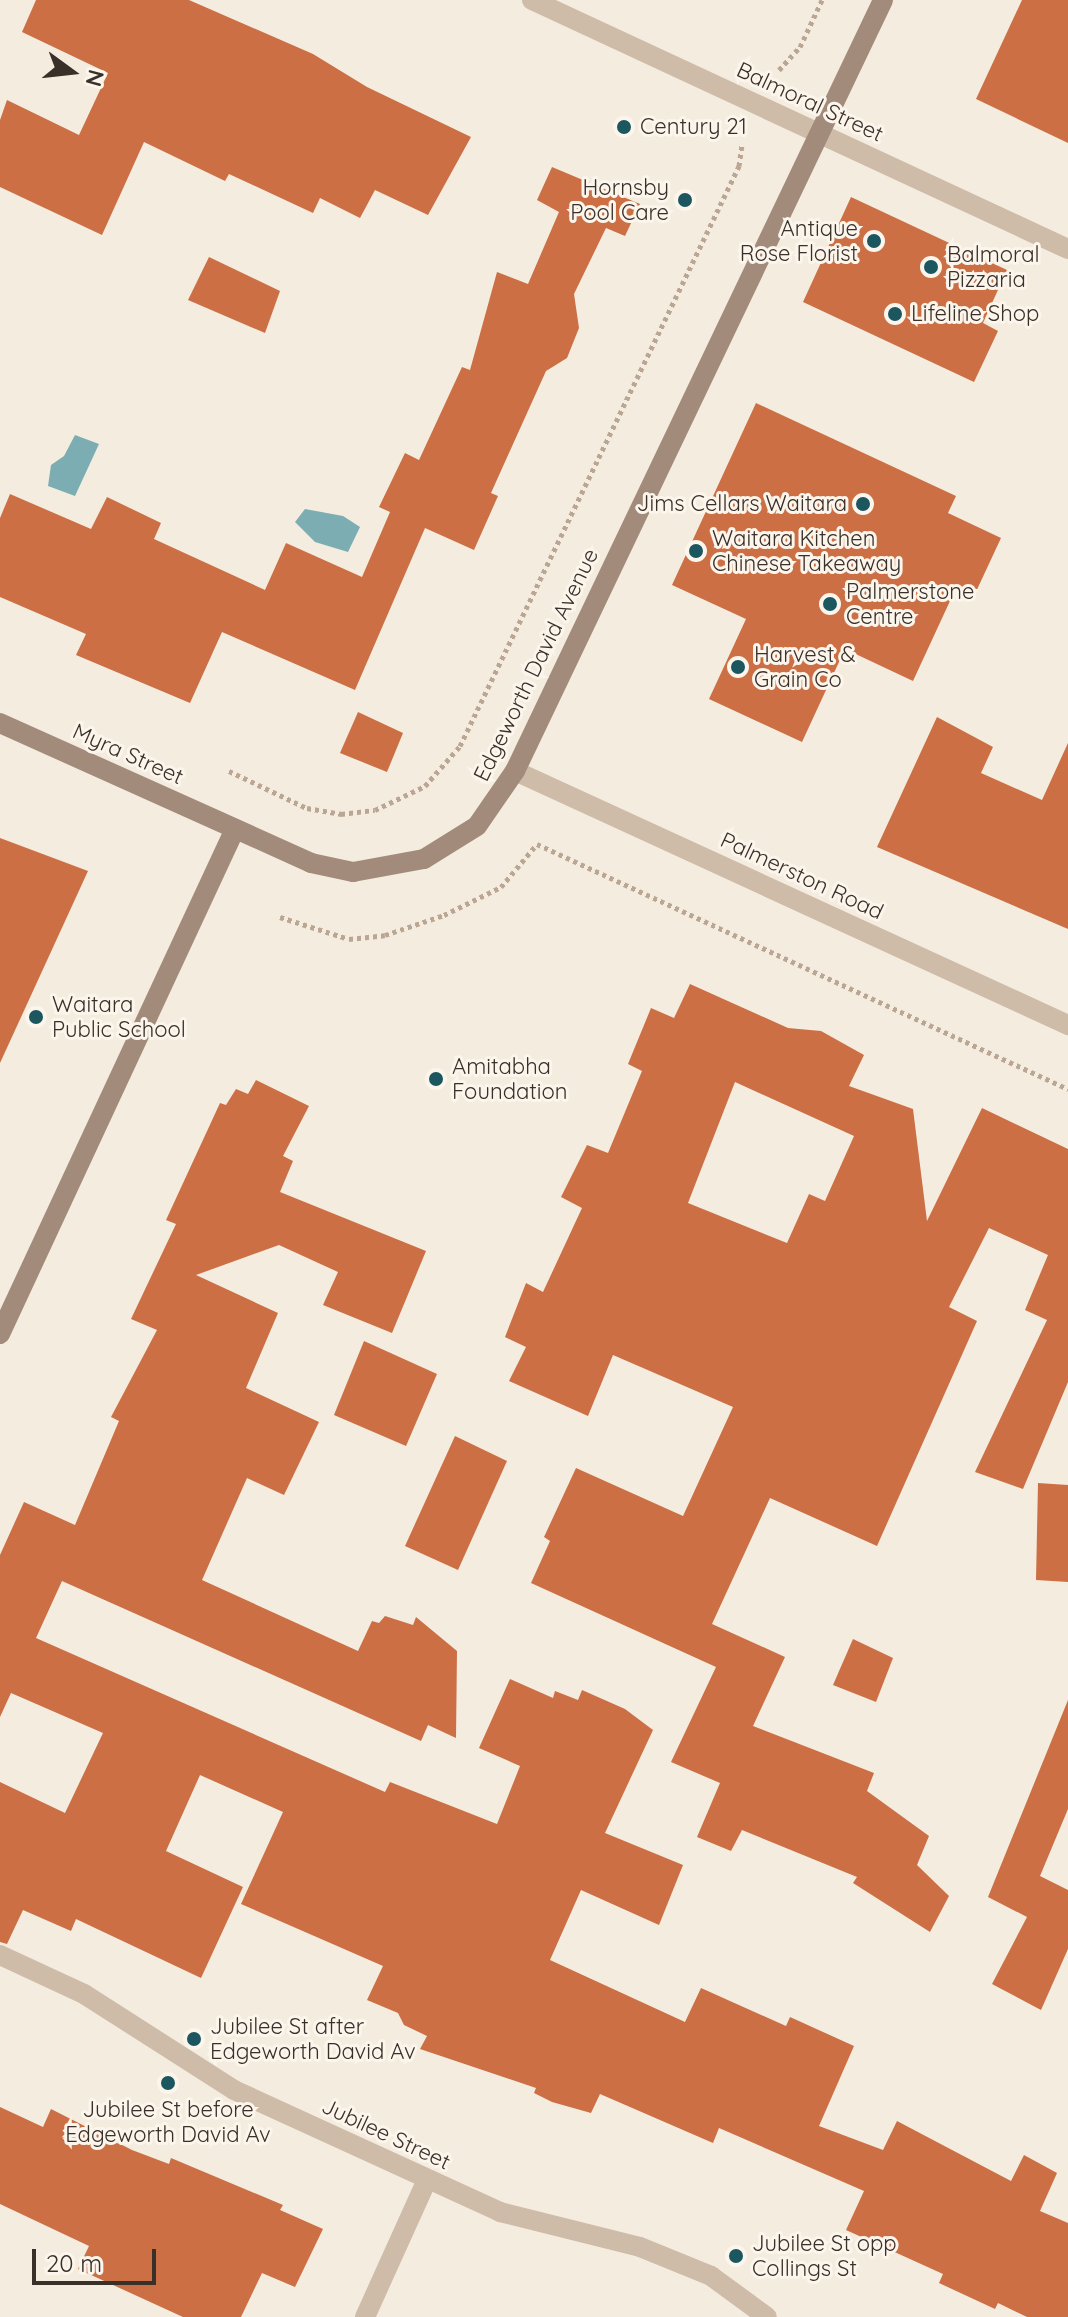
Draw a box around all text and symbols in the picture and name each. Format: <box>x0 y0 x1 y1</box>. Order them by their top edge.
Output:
north arrow <box>32 32 112 112</box>
street label: Balmoral Street <box>732 56 888 148</box>
text: N <box>80 67 111 90</box>
place label: Century 21 <box>640 114 747 140</box>
marker: Century 21 <box>615 118 633 136</box>
place label: Hornsby Pool Care <box>570 174 669 226</box>
marker: Hornsby Pool Care <box>676 191 694 209</box>
place label: Antique Rose Florist <box>740 215 858 266</box>
marker: Antique Rose Florist <box>865 232 883 250</box>
place label: Balmoral Pizzaria <box>947 241 1040 292</box>
marker: Balmoral Pizzaria <box>922 258 940 276</box>
place label: Lifeline Shop <box>911 301 1039 327</box>
marker: Lifeline Shop <box>886 305 904 323</box>
place label: Jims Cellars Waitara <box>637 491 847 517</box>
marker: Jims Cellars Waitara <box>854 495 872 513</box>
place label: Waitara Kitchen Chinese Takeaway <box>712 525 901 576</box>
marker: Waitara Kitchen Chinese Takeaway <box>687 542 705 560</box>
street label: Edgeworth David Avenue <box>468 544 604 786</box>
place label: Palmerstone Centre <box>846 578 974 630</box>
marker: Palmerstone Centre <box>821 595 839 613</box>
place label: Harvest & Grain Co <box>754 641 855 692</box>
marker: Harvest & Grain Co <box>729 658 747 676</box>
street label: Myra Street <box>69 718 187 790</box>
street label: Palmerston Road <box>716 827 888 925</box>
place label: Waitara Public School <box>52 991 186 1042</box>
marker: Waitara Public School <box>27 1008 45 1026</box>
place label: Amitabha Foundation <box>452 1053 567 1104</box>
marker: Amitabha Foundation <box>427 1070 445 1088</box>
place label: Jubilee St after Edgeworth David Av <box>210 2013 416 2064</box>
marker: Jubilee St after Edgeworth David Av <box>185 2030 203 2048</box>
marker: Jubilee St before Edgeworth David Av <box>159 2074 177 2092</box>
street label: Jubilee Street <box>317 2093 455 2175</box>
place label: Jubilee St before Edgeworth David Av <box>65 2096 271 2148</box>
place label: Jubilee St opp Collings St <box>752 2230 897 2282</box>
scale bar <box>36 2233 160 2283</box>
marker: Jubilee St opp Collings St <box>727 2247 745 2265</box>
text: 20 m <box>46 2248 102 2278</box>

